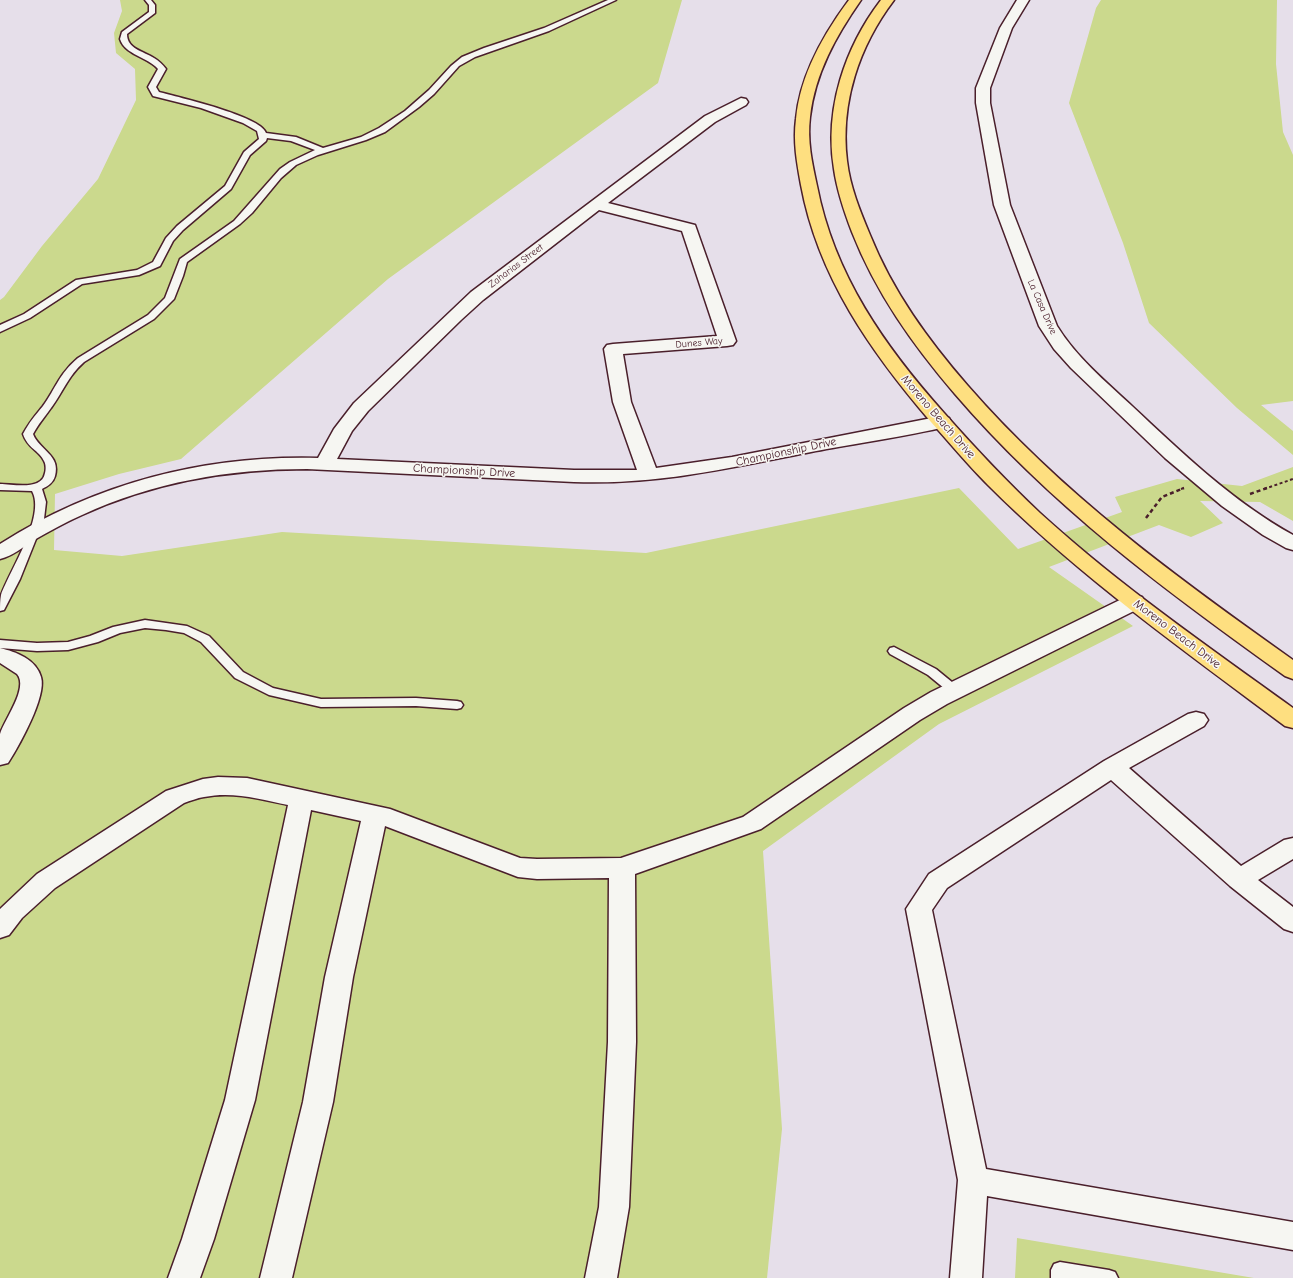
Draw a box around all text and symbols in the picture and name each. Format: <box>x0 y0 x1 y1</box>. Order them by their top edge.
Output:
street label: Zaharias Street <box>486 242 546 290</box>
street label: La Casa Drive <box>1025 278 1059 336</box>
street label: Dunes Way <box>675 335 723 351</box>
street label: Moreno Beach Drive <box>898 372 978 462</box>
street label: Championship Drive <box>734 434 838 470</box>
street label: Championship Drive <box>413 461 515 481</box>
street label: Moreno Beach Drive <box>1130 596 1224 672</box>

